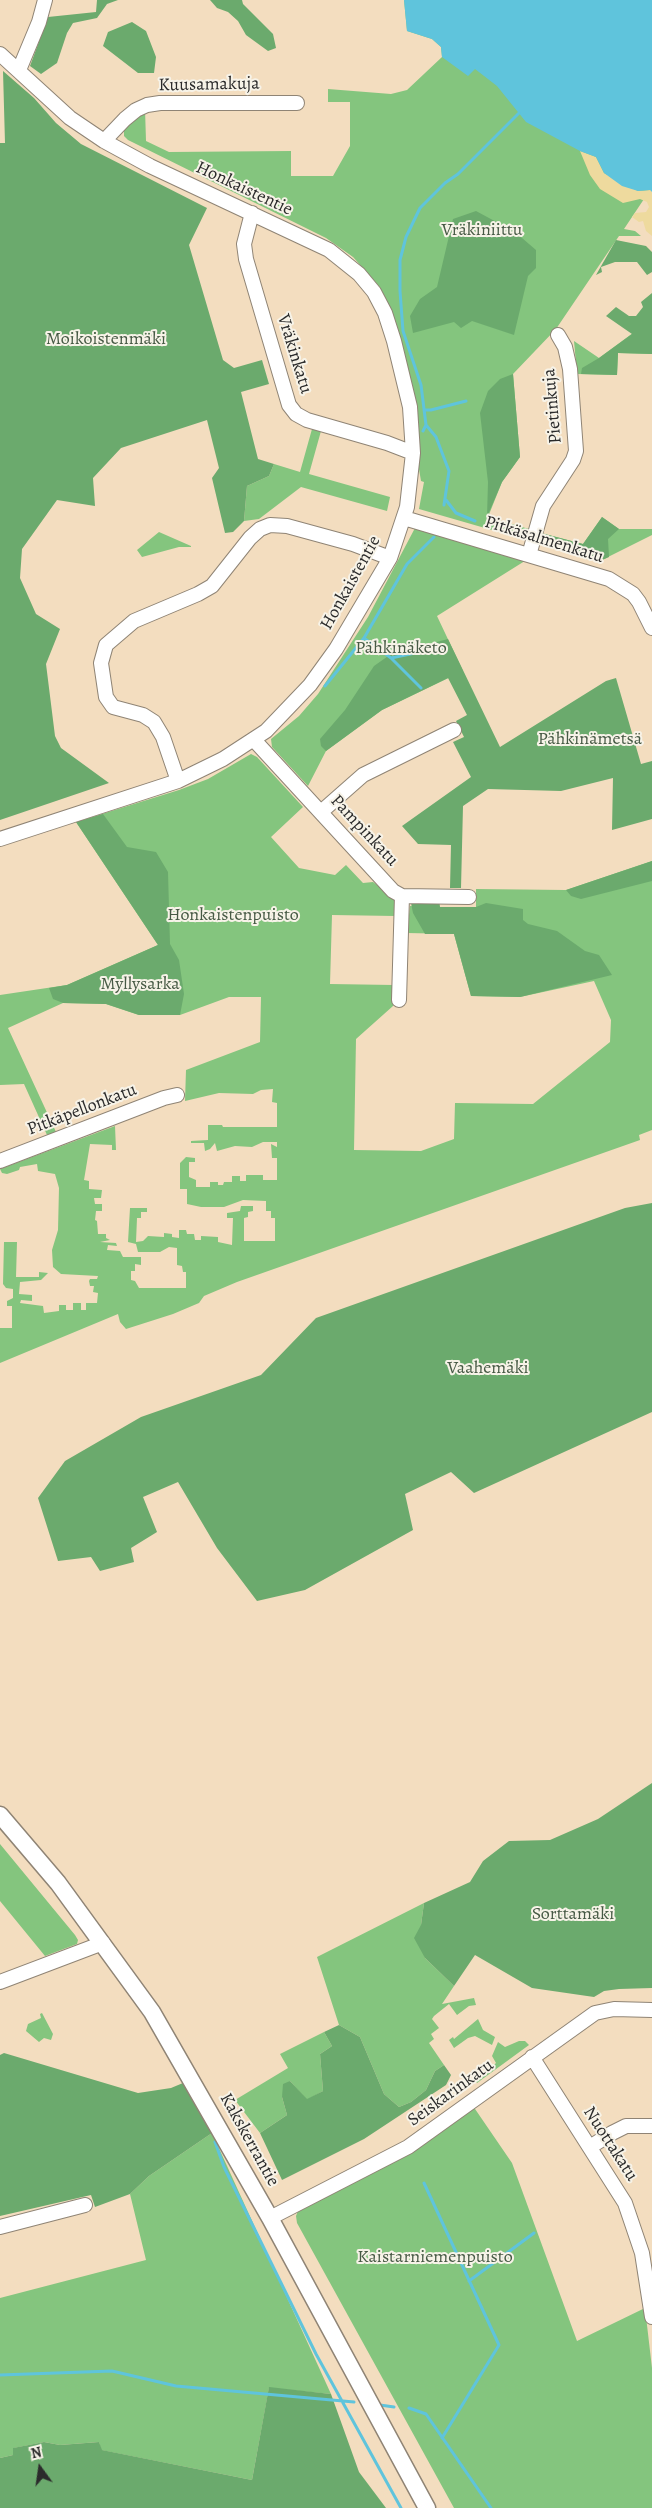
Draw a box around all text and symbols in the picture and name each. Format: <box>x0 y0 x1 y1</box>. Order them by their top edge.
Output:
street label: Kuusamakuja <box>158 73 260 97</box>
street label: Honkaistentie <box>192 157 296 221</box>
park label: Vräkiniittu <box>441 220 523 242</box>
street label: Vräkinkatu <box>272 312 316 396</box>
park label: Moikoistenmäki <box>46 329 166 351</box>
street label: Pietinkuja <box>539 368 567 444</box>
street label: Pitkäsalmenkatu <box>482 512 606 568</box>
street label: Honkaistentie <box>316 532 386 634</box>
park label: Pähkinäketo <box>355 638 447 660</box>
park label: Pähkinämetsä <box>538 729 642 751</box>
street label: Pampinkatu <box>325 791 403 871</box>
park label: Honkaistenpuisto <box>167 905 299 927</box>
park label: Myllysarka <box>100 974 180 996</box>
street label: Pitkäpellonkatu <box>24 1079 140 1141</box>
park label: Vaahemäki <box>447 1358 529 1380</box>
park label: Sorttamäki <box>532 1904 614 1926</box>
street label: Seiskarinkatu <box>404 2055 498 2131</box>
street label: Kakskerrantie <box>215 2090 283 2190</box>
street label: Nuottakatu <box>578 2103 642 2185</box>
park label: Kaistarniemenpuisto <box>357 2247 513 2269</box>
north arrow <box>15 2443 65 2493</box>
text: N <box>29 2443 43 2463</box>

